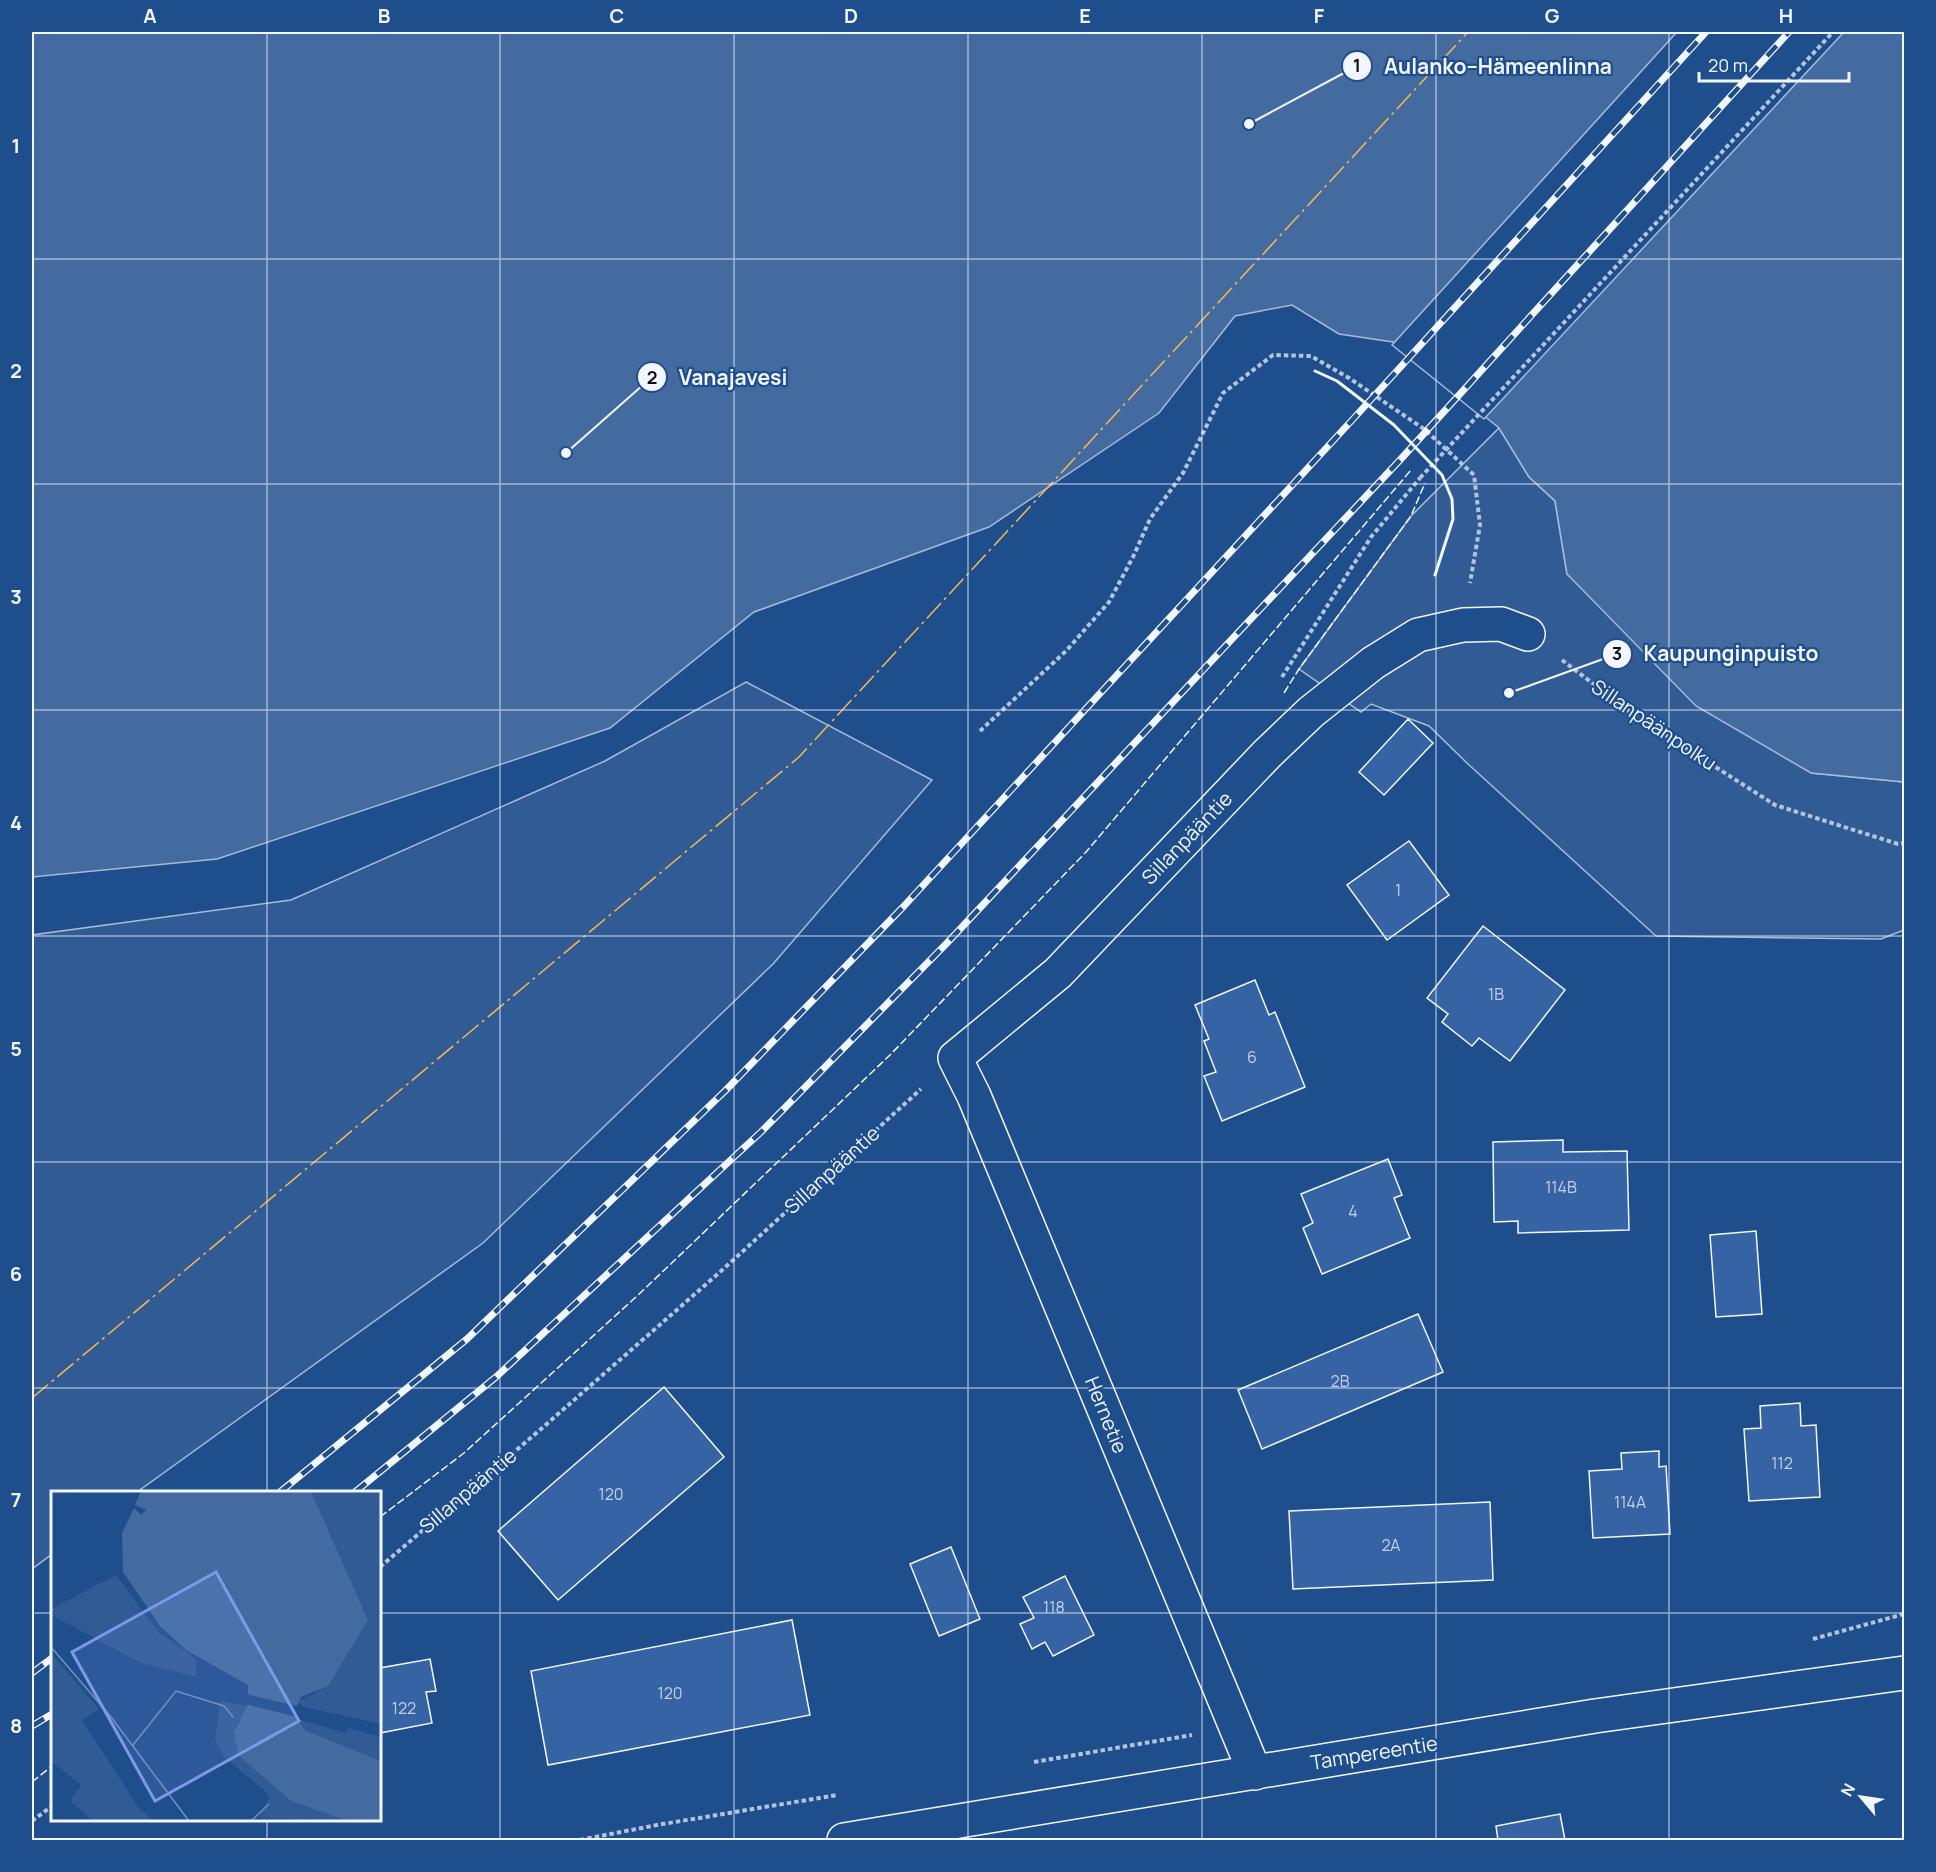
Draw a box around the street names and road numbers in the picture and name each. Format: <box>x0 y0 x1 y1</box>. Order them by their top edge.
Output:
street label: Sillanpäänpolku <box>1586 673 1722 776</box>
street label: Sillanpääntie <box>1135 785 1238 890</box>
street label: Sillanpääntie <box>778 1120 885 1220</box>
street label: Hernetie <box>1079 1372 1134 1457</box>
street label: Sillanpääntie <box>413 1442 522 1539</box>
street label: Tampereentie <box>1308 1729 1439 1776</box>

